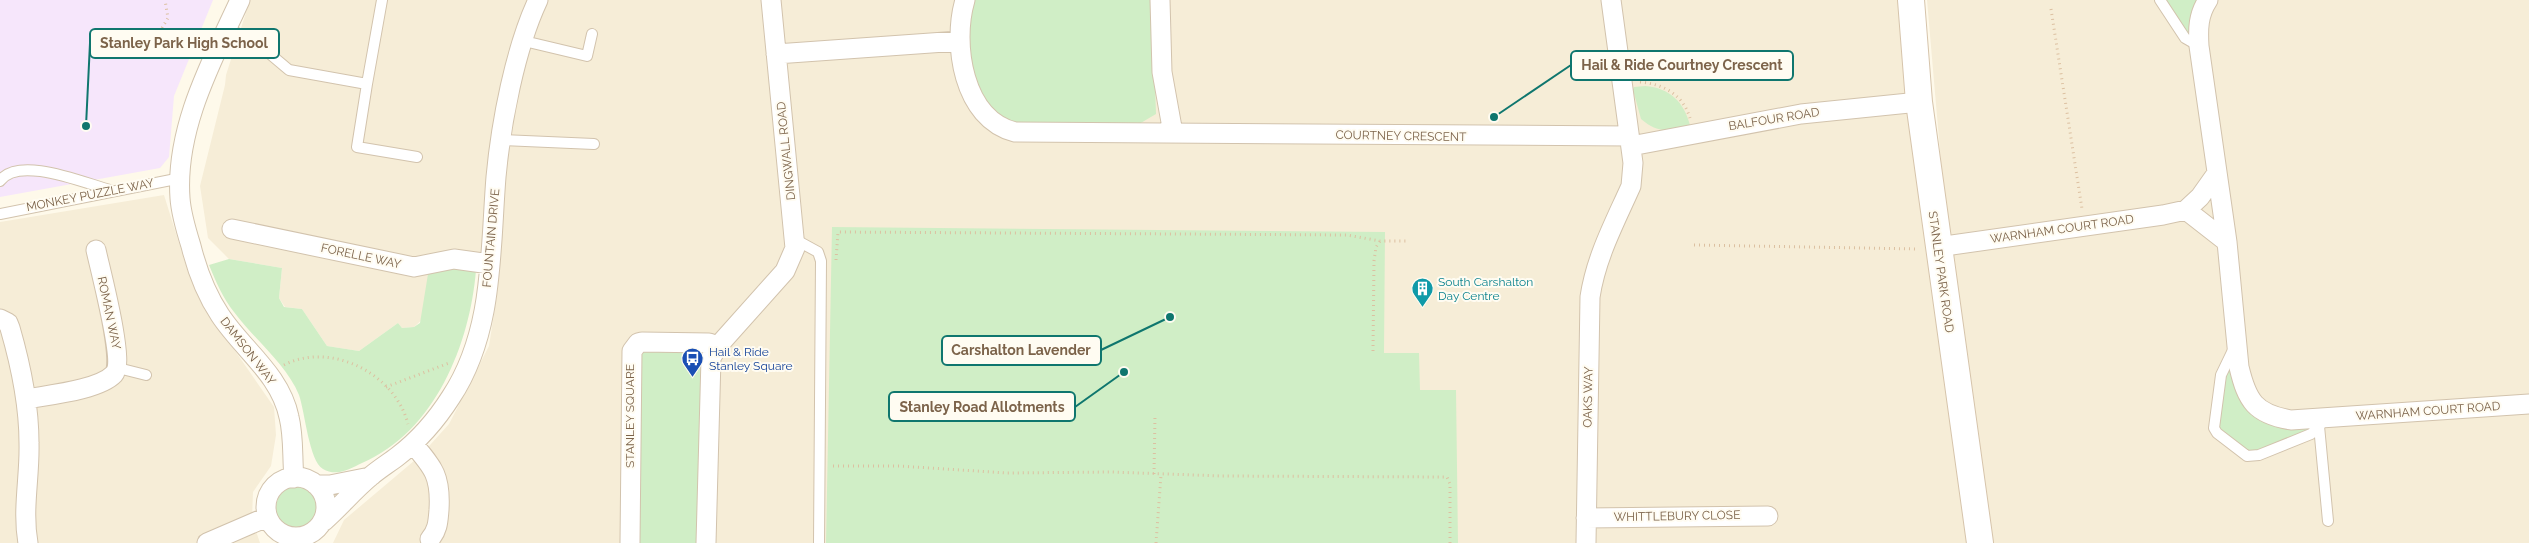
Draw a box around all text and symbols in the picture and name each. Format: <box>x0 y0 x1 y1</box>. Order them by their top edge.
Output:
callout: Stanley Park High School <box>90 29 279 58</box>
text: Stanley Park High School <box>100 35 268 51</box>
callout: Hail & Ride Courtney Crescent <box>1571 51 1793 80</box>
text: Hail & Ride Courtney Crescent <box>1581 57 1783 73</box>
street label: DINGWALL ROAD <box>774 101 798 201</box>
street label: BALFOUR ROAD <box>1727 105 1821 133</box>
street label: COURTNEY CRESCENT <box>1335 128 1467 144</box>
street label: MONKEY PUZZLE WAY <box>25 176 155 214</box>
street label: FOUNTAIN DRIVE <box>480 188 502 288</box>
street label: STANLEY PARK ROAD <box>1926 210 1957 334</box>
street label: WARNHAM COURT ROAD <box>1989 212 2135 246</box>
street label: FORELLE WAY <box>320 241 403 271</box>
street label: ROMAN WAY <box>94 275 124 351</box>
place label: South Carshalton Day Centre <box>1438 275 1533 303</box>
building icon: South Carshalton Day Centre <box>1410 277 1434 308</box>
street label: DAMSON WAY <box>217 314 279 388</box>
callout: Carshalton Lavender <box>942 336 1101 365</box>
text: Carshalton Lavender <box>951 342 1091 358</box>
place label: Hail & Ride Stanley Square <box>709 345 793 373</box>
bus stop icon: Hail & Ride Stanley Square <box>681 347 705 378</box>
street label: STANLEY SQUARE <box>623 364 637 468</box>
street label: OAKS WAY <box>1580 366 1596 428</box>
callout: Stanley Road Allotments <box>889 392 1075 421</box>
text: Stanley Road Allotments <box>899 399 1065 415</box>
street label: WARNHAM COURT ROAD <box>2355 399 2501 423</box>
street label: WHITTLEBURY CLOSE <box>1613 508 1741 524</box>

